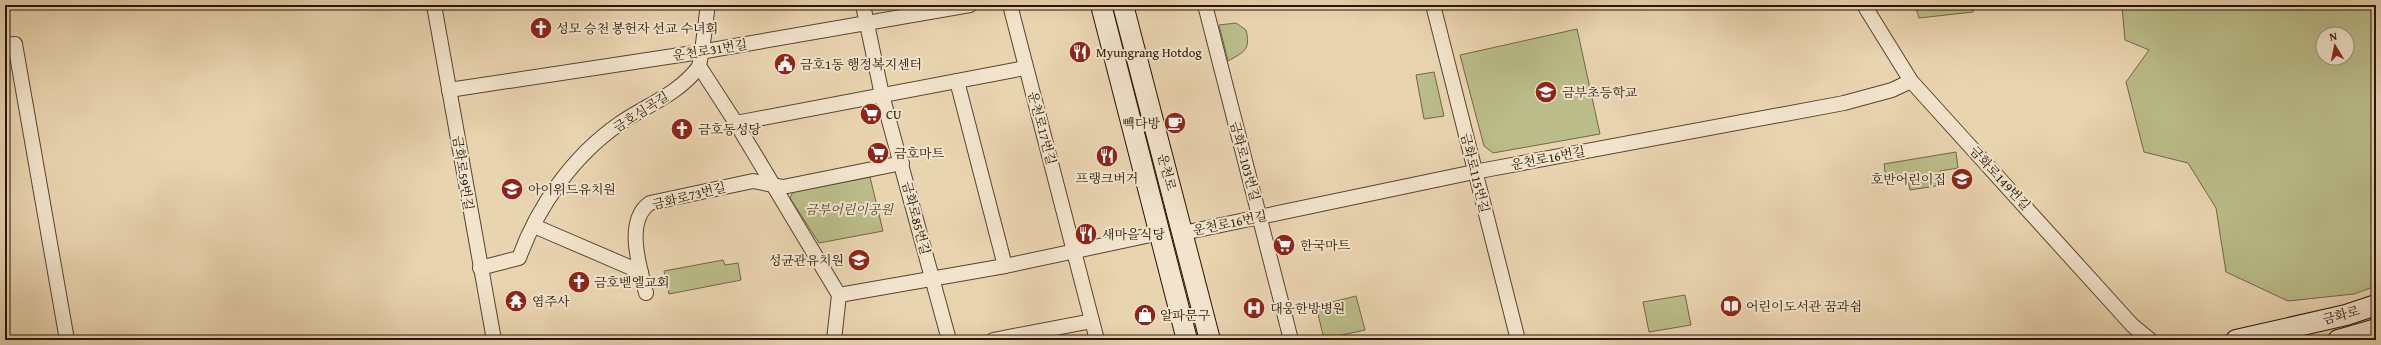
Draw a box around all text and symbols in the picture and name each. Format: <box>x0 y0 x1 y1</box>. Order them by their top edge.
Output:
church icon: 성모 승천 봉헌자 선교 수녀회 <box>528 15 554 41</box>
place label: 성모 승천 봉헌자 선교 수녀회 <box>556 19 718 38</box>
north arrow <box>2315 26 2355 66</box>
text: N <box>2328 28 2339 45</box>
street label: 운천로31번길 <box>671 35 749 65</box>
restaurant icon: Myungrang Hotdog <box>1067 39 1093 65</box>
place label: Myungrang Hotdog <box>1096 43 1202 62</box>
public building icon: 금호1동 행정복지센터 <box>772 51 798 77</box>
place label: 금호1동 행정복지센터 <box>800 55 922 74</box>
school or university icon: 금부초등학교 <box>1533 79 1559 105</box>
place label: 금부초등학교 <box>1562 83 1638 102</box>
street label: 금호심곡길 <box>609 87 673 137</box>
street label: 운천로17번길 <box>1023 89 1061 167</box>
supermarket icon: CU <box>858 101 884 127</box>
place label: CU <box>886 105 902 124</box>
cafe icon: 빽다방 <box>1162 110 1188 136</box>
place label: 빽다방 <box>1122 114 1160 133</box>
church icon: 금호동성당 <box>669 116 695 142</box>
street label: 금화로103번길 <box>1225 119 1265 203</box>
place label: 금호동성당 <box>698 120 761 139</box>
street label: 금화로115번길 <box>1456 131 1494 215</box>
street label: 금화로59번길 <box>448 134 478 212</box>
supermarket icon: 금호마트 <box>865 140 891 166</box>
street label: 운천로16번길 <box>1509 141 1587 175</box>
street label: 금화로149번길 <box>1965 142 2035 214</box>
restaurant icon: 프랭크버거 <box>1094 143 1120 169</box>
place label: 금호마트 <box>894 144 945 163</box>
street label: 운천로 <box>1153 151 1181 193</box>
school or university icon: 호반어린이집 <box>1949 166 1975 192</box>
place label: 프랭크버거 <box>1076 169 1138 188</box>
place label: 호반어린이집 <box>1871 170 1946 189</box>
school or university icon: 아이위드유치원 <box>499 176 525 202</box>
street label: 금화로73번길 <box>650 178 728 214</box>
street label: 금화로85번길 <box>897 179 935 257</box>
place label: 아이위드유치원 <box>528 180 616 199</box>
park label: 금부어린이공원 <box>805 200 894 219</box>
street label: 운천로16번길 <box>1191 206 1269 240</box>
restaurant icon: 새마을식당 <box>1073 221 1099 247</box>
place label: 새마을식당 <box>1102 225 1165 244</box>
supermarket icon: 한국마트 <box>1271 232 1297 258</box>
place label: 한국마트 <box>1300 236 1351 255</box>
school or university icon: 성균관유치원 <box>846 247 872 273</box>
place label: 성균관유치원 <box>769 251 844 270</box>
church icon: 금호벧엘교회 <box>566 269 592 295</box>
place label: 금호벧엘교회 <box>594 273 669 292</box>
temple icon: 염주사 <box>503 288 529 314</box>
place label: 염주사 <box>532 292 570 311</box>
library icon: 어린이도서관 꿈과쉼 <box>1718 293 1744 319</box>
hospital icon: 대웅한방병원 <box>1241 295 1267 321</box>
place label: 어린이도서관 꿈과쉼 <box>1746 297 1862 316</box>
place label: 대웅한방병원 <box>1270 299 1345 318</box>
street label: 금화로 <box>2320 301 2362 329</box>
shop icon: 알파문구 <box>1132 302 1158 328</box>
place label: 알파문구 <box>1160 306 1211 325</box>

